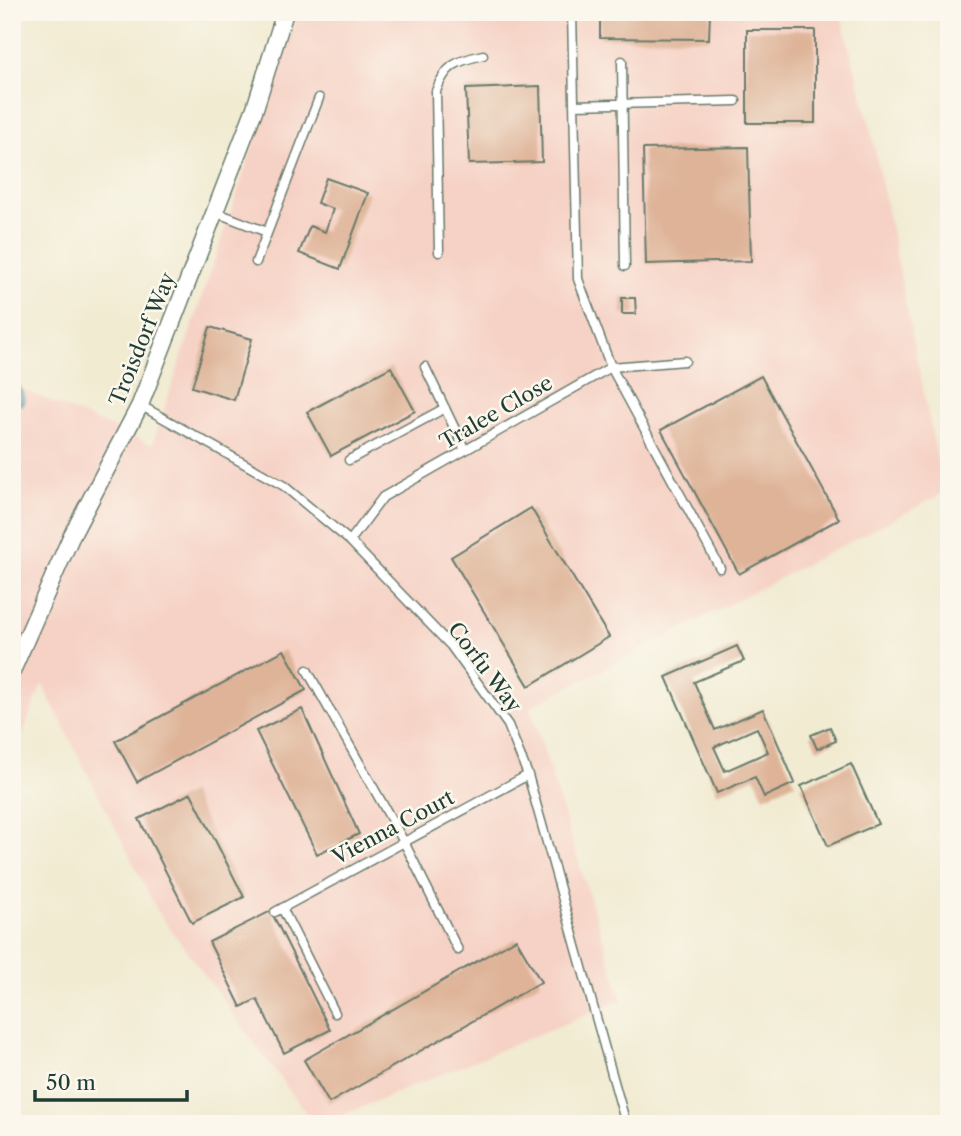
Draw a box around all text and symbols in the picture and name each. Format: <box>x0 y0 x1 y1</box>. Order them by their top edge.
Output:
street label: Troisdorf Way <box>104 268 180 409</box>
street label: Tralee Close <box>435 370 557 454</box>
street label: Corfu Way <box>443 617 527 717</box>
street label: Vienna Court <box>327 784 459 870</box>
scale bar <box>35 1059 187 1103</box>
text: 50 m <box>46 1070 96 1095</box>

